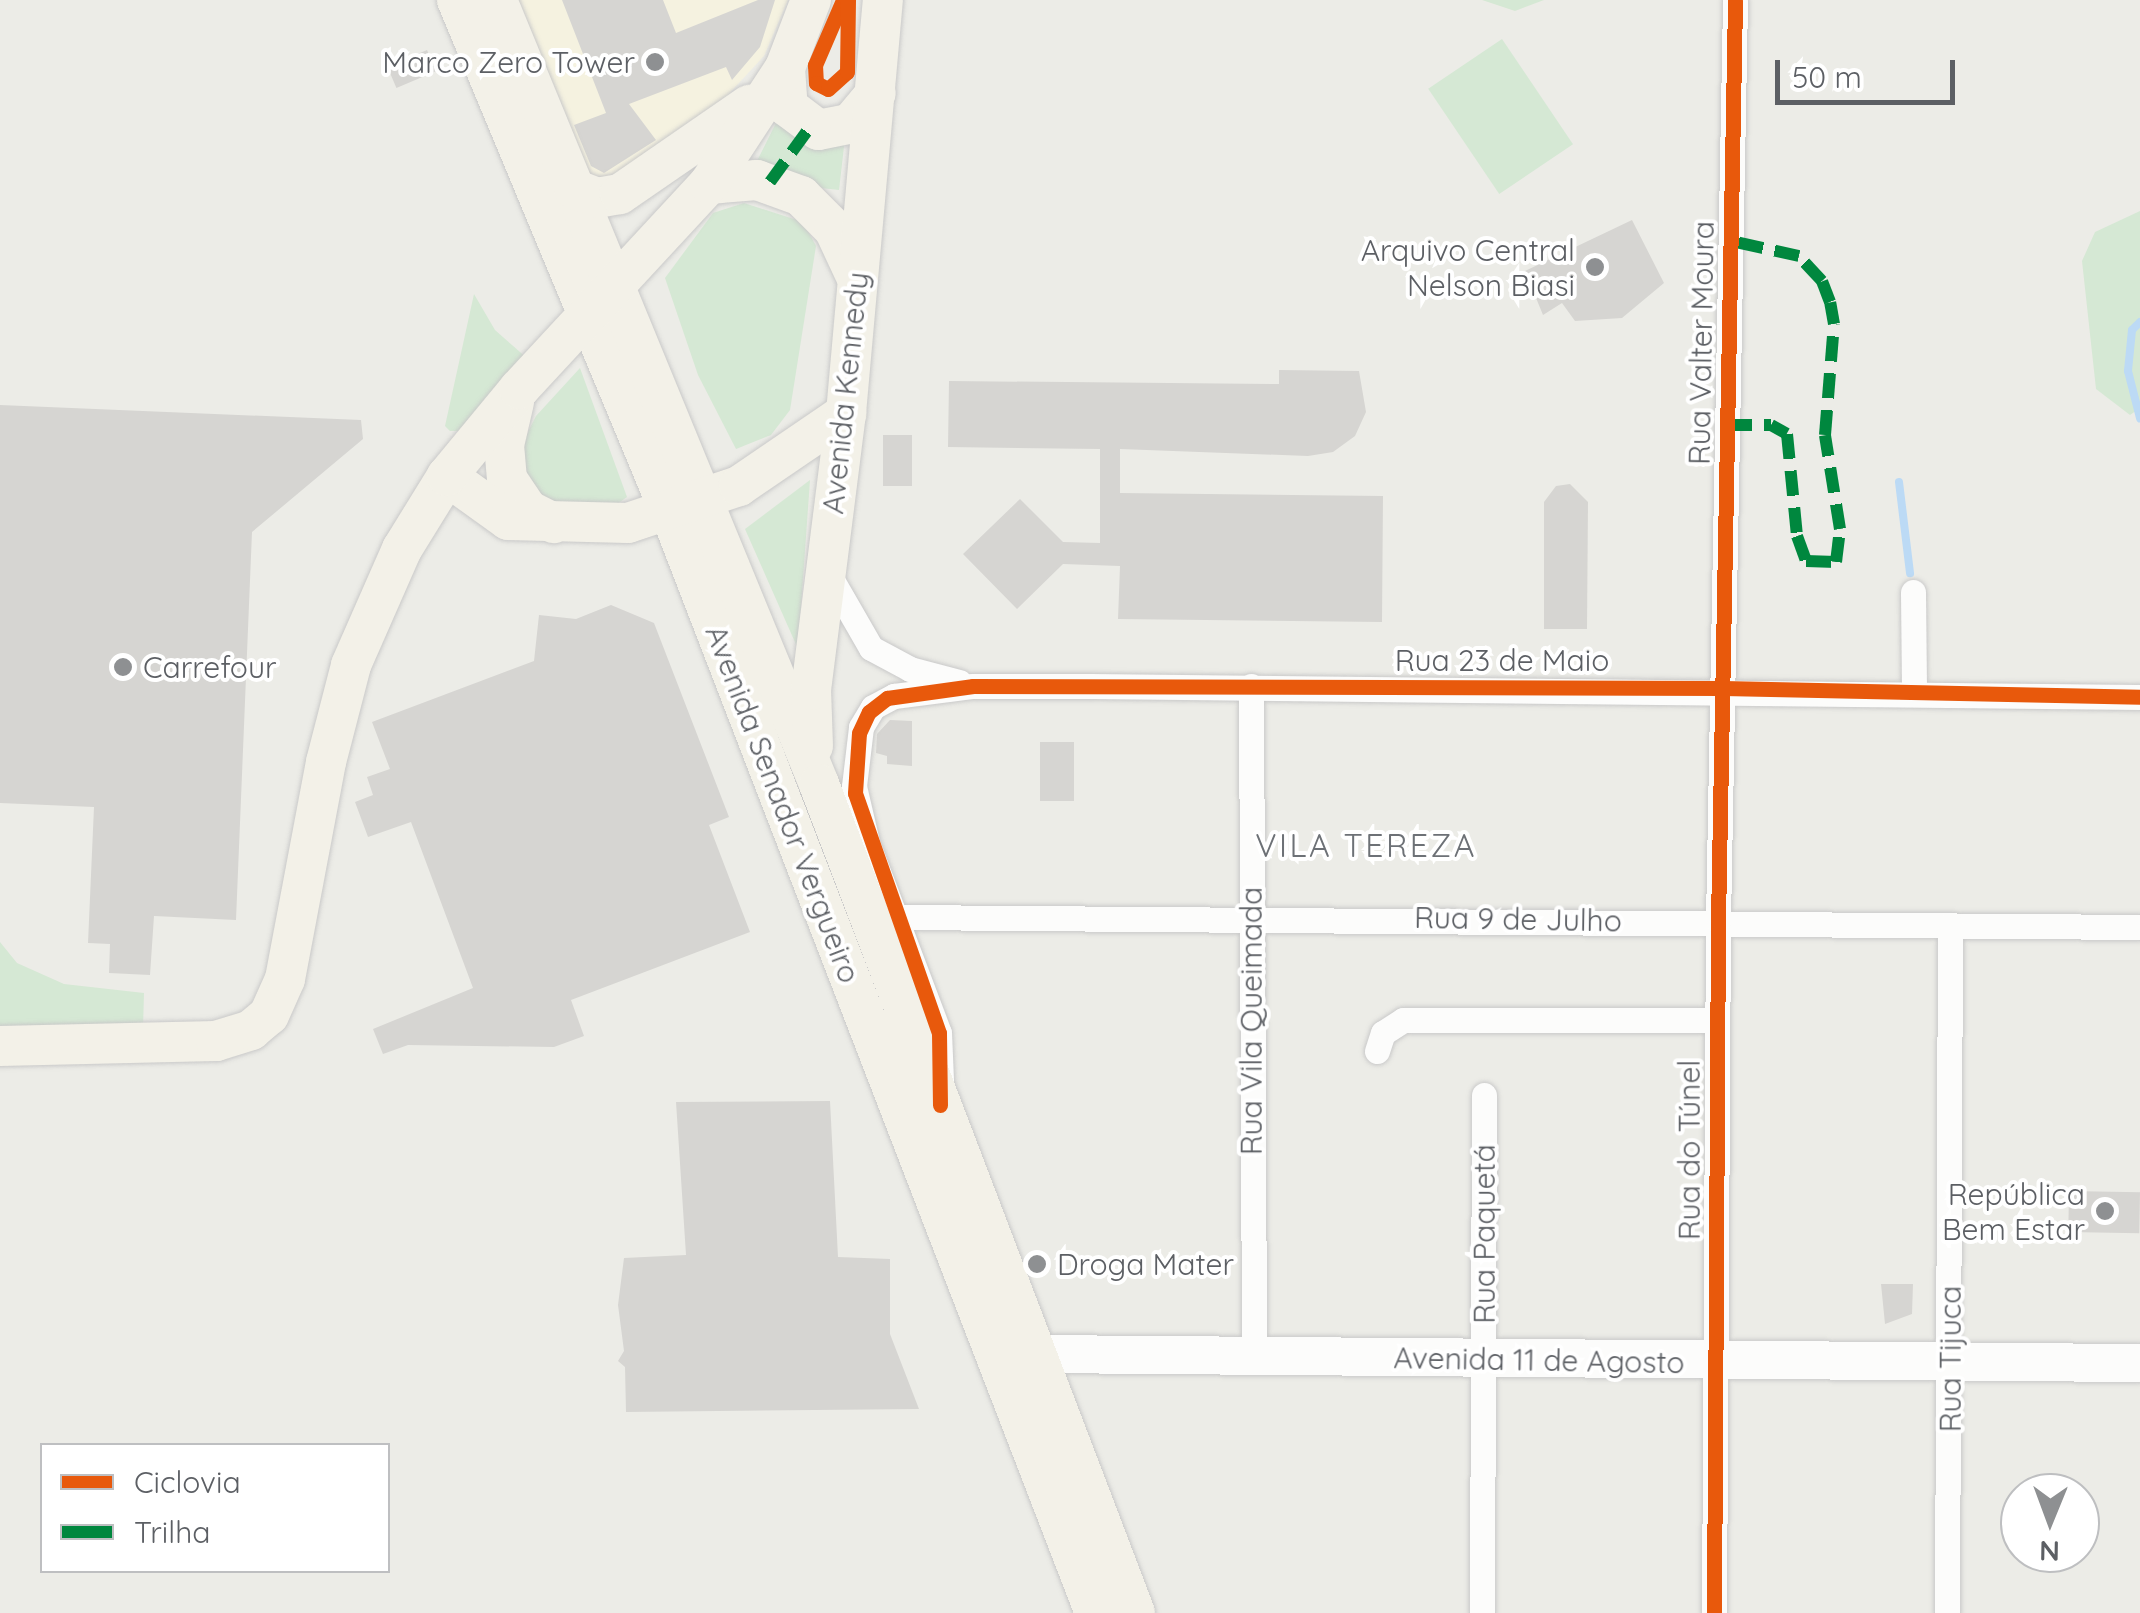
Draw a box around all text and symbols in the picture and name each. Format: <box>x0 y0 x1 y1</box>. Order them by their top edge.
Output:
scale bar <box>1780 40 1960 102</box>
place label: Marco Zero Tower <box>382 44 635 80</box>
marker: Marco Zero Tower <box>644 51 666 73</box>
text: 50 m <box>1792 58 1862 96</box>
street label: Rua Valter Moura <box>1681 221 1721 465</box>
place label: Arquivo Central Nelson Biasi <box>1361 232 1575 302</box>
marker: Arquivo Central Nelson Biasi <box>1584 256 1606 278</box>
street label: Avenida Kennedy <box>814 270 876 516</box>
street label: Avenida Senador Vergueiro <box>698 620 868 988</box>
street label: Rua 23 de Maio <box>1395 642 1609 678</box>
place label: Carrefour <box>143 649 277 685</box>
marker: Carrefour <box>112 656 134 678</box>
district label: VILA TEREZA <box>1255 826 1477 864</box>
street label: Rua Vila Queimada <box>1233 887 1269 1155</box>
street label: Rua 9 de Julho <box>1414 899 1622 939</box>
street label: Rua do Túnel <box>1671 1060 1707 1240</box>
street label: Rua Paquetá <box>1466 1144 1502 1324</box>
place label: República Bem Estar <box>1942 1176 2085 1246</box>
marker: República Bem Estar <box>2094 1200 2116 1222</box>
place label: Droga Mater <box>1057 1246 1234 1282</box>
marker: Droga Mater <box>1026 1253 1048 1275</box>
street label: Rua Tijuca <box>1932 1286 1968 1432</box>
street label: Avenida 11 de Agosto <box>1393 1339 1685 1381</box>
legend <box>40 1443 390 1573</box>
text: Ciclovia <box>134 1463 241 1501</box>
north arrow <box>2000 1473 2100 1573</box>
text: Trilha <box>134 1513 210 1551</box>
text: N <box>2039 1534 2060 1569</box>

